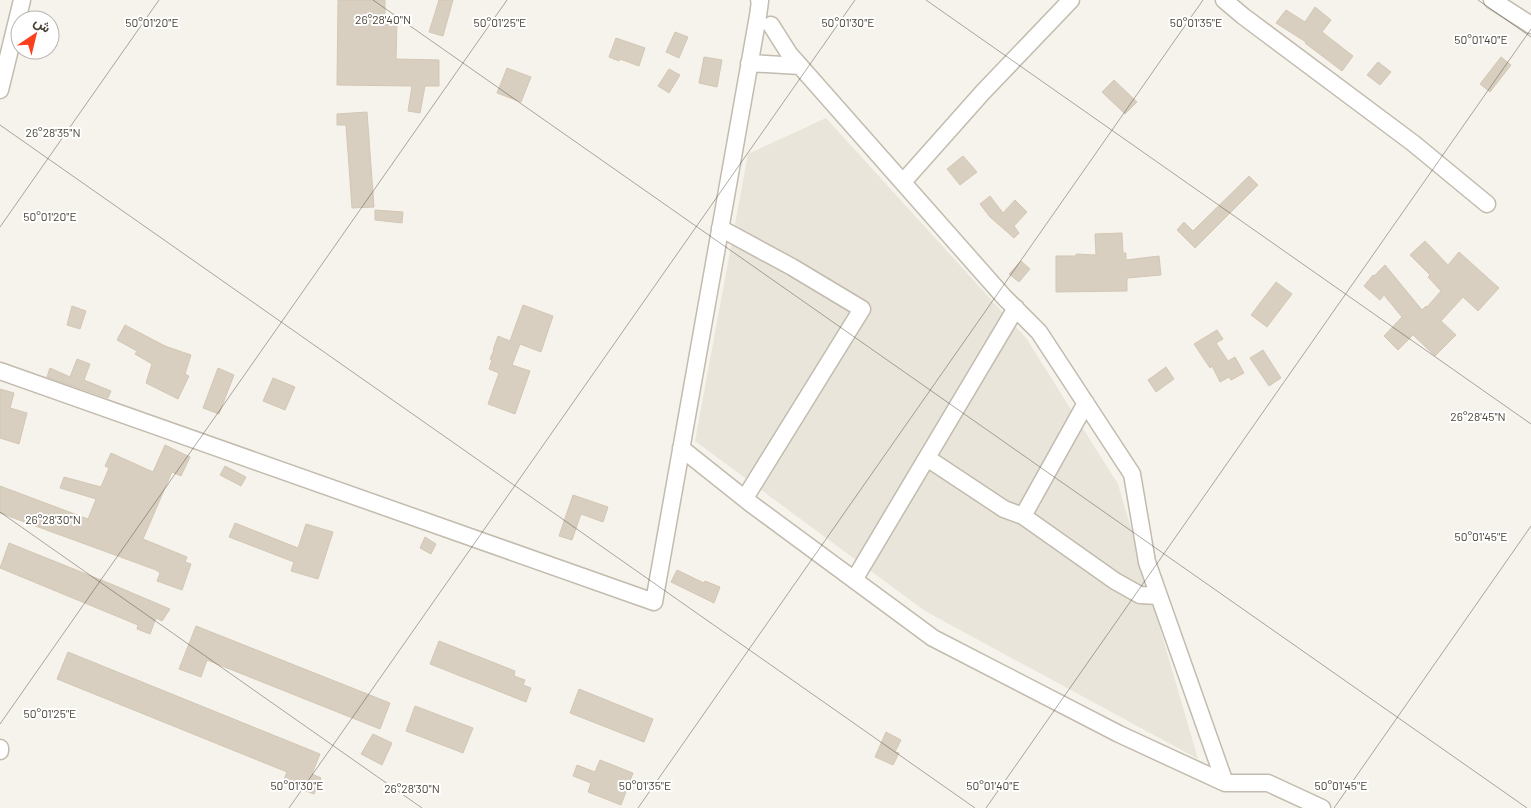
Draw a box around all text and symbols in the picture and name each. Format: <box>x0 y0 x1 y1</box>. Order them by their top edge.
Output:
north arrow <box>10 10 60 60</box>
text: ش <box>30 12 55 37</box>
text: 26°28'40"N <box>355 12 411 26</box>
text: 50°01'20"E <box>125 15 179 29</box>
text: 50°01'25"E <box>474 15 526 29</box>
text: 50°01'30"E <box>821 15 875 29</box>
text: 50°01'35"E <box>1170 15 1222 29</box>
text: 50°01'40"E <box>1454 32 1508 46</box>
text: 26°28'35"N <box>25 125 81 139</box>
text: 50°01'20"E <box>23 209 77 223</box>
text: 26°28'45"N <box>1450 409 1506 423</box>
text: 26°28'30"N <box>25 512 81 526</box>
text: 50°01'45"E <box>1455 529 1507 543</box>
text: 50°01'25"E <box>24 706 76 720</box>
text: 50°01'30"E <box>270 778 324 792</box>
text: 50°01'35"E <box>619 778 671 792</box>
text: 50°01'40"E <box>966 778 1020 792</box>
text: 50°01'45"E <box>1315 778 1367 792</box>
text: 26°28'30"N <box>384 781 440 795</box>

